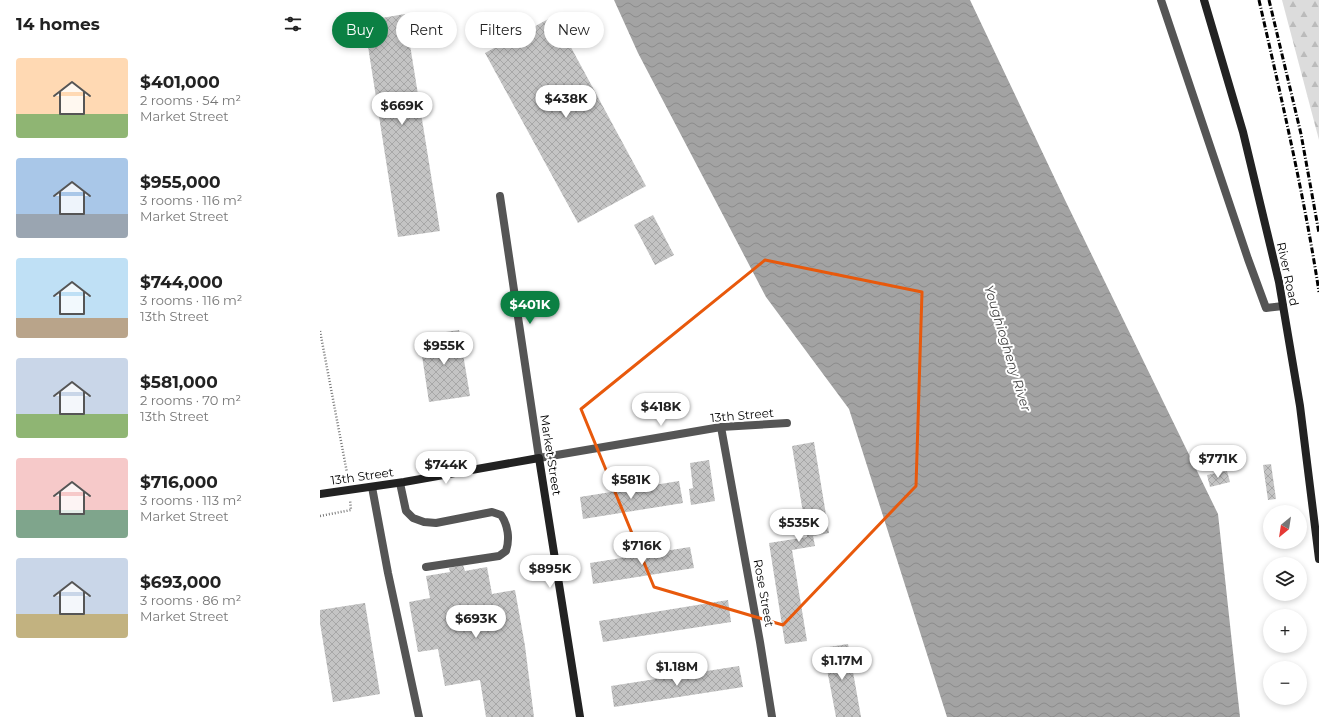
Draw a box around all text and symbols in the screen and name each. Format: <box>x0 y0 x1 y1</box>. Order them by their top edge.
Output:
chip: Buy <box>332 12 388 48</box>
chip: Rent <box>396 12 457 48</box>
chip: Filters <box>465 12 536 48</box>
chip: New <box>544 12 604 48</box>
icon: filters <box>282 13 304 35</box>
text: 14 homes <box>16 14 100 34</box>
text: $401,000 <box>140 72 220 92</box>
icon: home <box>48 74 96 122</box>
pin: $438K <box>538 85 594 119</box>
text: $438K <box>544 90 588 106</box>
text: 2 rooms · 54 m² <box>140 92 241 108</box>
pin: $669K <box>374 92 430 126</box>
text: $669K <box>381 97 423 113</box>
text: Market Street <box>140 108 229 124</box>
text: $955,000 <box>140 172 221 192</box>
icon: home <box>48 174 96 222</box>
text: 3 rooms · 116 m² <box>140 192 242 208</box>
text: Market Street <box>140 208 229 224</box>
street label: River Road <box>1274 241 1302 307</box>
text: $744,000 <box>140 272 223 292</box>
icon: home <box>48 274 96 322</box>
water label: Youghiogheny River <box>981 283 1035 414</box>
pin: $401K <box>502 291 558 325</box>
text: 3 rooms · 116 m² <box>140 292 242 308</box>
text: $401K <box>510 296 550 312</box>
text: 13th Street <box>140 308 209 324</box>
pin: $955K <box>416 332 472 366</box>
text: $955K <box>423 337 465 353</box>
text: $581,000 <box>140 372 218 392</box>
icon: home <box>48 374 96 422</box>
text: 2 rooms · 70 m² <box>140 392 241 408</box>
pin: $418K <box>633 393 689 427</box>
text: $418K <box>641 398 681 414</box>
street label: 13th Street <box>710 405 774 425</box>
text: 13th Street <box>140 408 209 424</box>
street label: Market Street <box>537 413 565 497</box>
pin: $771K <box>1190 445 1246 479</box>
text: $771K <box>1198 450 1238 466</box>
pin: $744K <box>418 451 474 485</box>
text: $744K <box>425 456 467 472</box>
street label: 13th Street <box>330 464 395 488</box>
pin: $581K <box>603 466 659 500</box>
text: $581K <box>611 471 651 487</box>
text: $716,000 <box>140 472 218 492</box>
icon: home <box>48 474 96 522</box>
text: 3 rooms · 113 m² <box>140 492 242 508</box>
north arrow <box>1263 505 1307 549</box>
map controls <box>1263 505 1307 705</box>
text: Market Street <box>140 508 229 524</box>
pin: $535K <box>771 509 827 543</box>
text: $535K <box>779 514 819 530</box>
pin: $716K <box>614 532 670 566</box>
text: $716K <box>622 537 662 553</box>
pin: $895K <box>522 555 578 589</box>
button: layers <box>1263 557 1307 601</box>
street label: Rose Street <box>751 558 777 628</box>
text: $895K <box>529 560 571 576</box>
text: $693,000 <box>140 572 221 592</box>
icon: home <box>48 574 96 622</box>
text: 3 rooms · 86 m² <box>140 592 241 608</box>
pin: $693K <box>448 605 504 639</box>
text: Market Street <box>140 608 229 624</box>
button: + <box>1263 609 1307 653</box>
text: $693K <box>455 610 497 626</box>
pin: $1.17M <box>809 647 875 681</box>
text: $1.17M <box>821 652 863 668</box>
pin: $1.18M <box>644 653 710 687</box>
text: $1.18M <box>656 658 698 674</box>
button: − <box>1263 661 1307 705</box>

